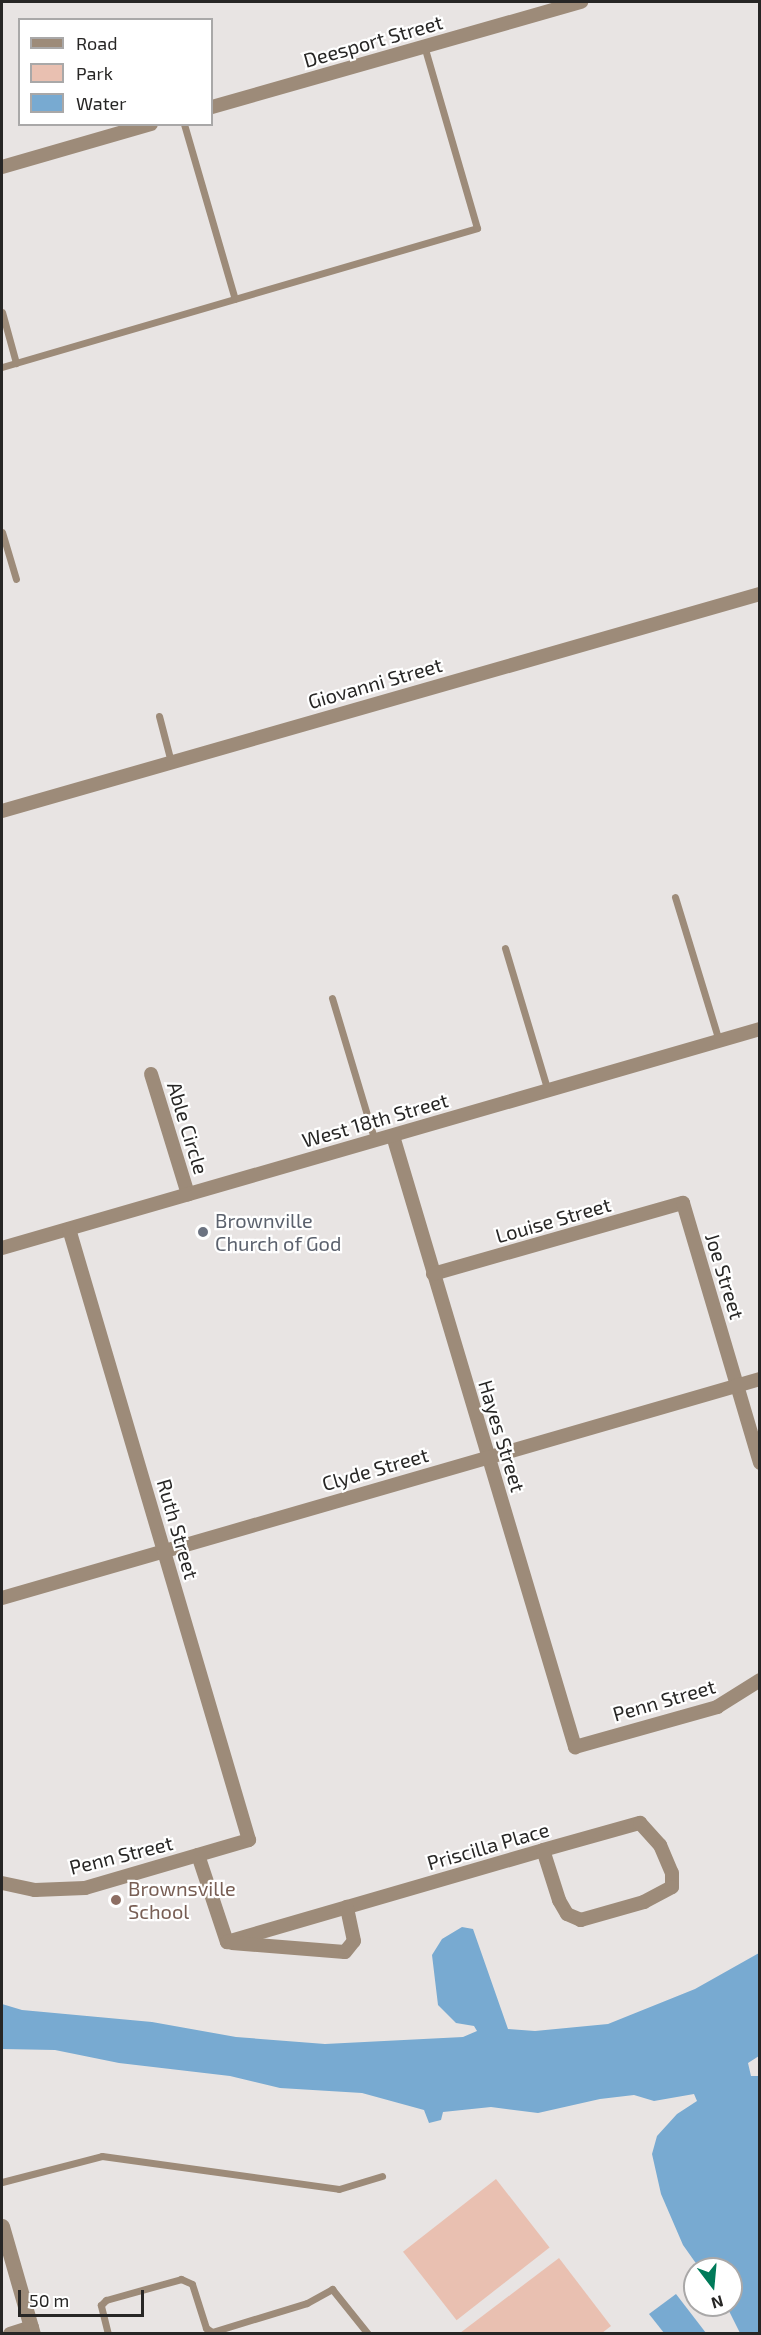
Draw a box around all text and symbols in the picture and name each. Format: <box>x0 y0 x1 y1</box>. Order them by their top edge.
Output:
street label: Deesport Street <box>301 10 445 72</box>
legend <box>18 18 213 126</box>
text: Road <box>76 32 117 54</box>
text: Park <box>76 62 113 84</box>
text: Water <box>76 92 126 114</box>
street label: Giovanni Street <box>305 652 445 714</box>
street label: Able Circle <box>163 1079 213 1177</box>
street label: West 18th Street <box>299 1088 451 1152</box>
street label: Louise Street <box>493 1192 613 1248</box>
place label: Brownville Church of God <box>215 1208 342 1255</box>
marker: Brownville Church of God <box>196 1225 210 1239</box>
street label: Joe Street <box>701 1230 749 1322</box>
street label: Hayes Street <box>474 1377 530 1495</box>
street label: Clyde Street <box>319 1442 431 1496</box>
street label: Ruth Street <box>152 1476 204 1582</box>
street label: Penn Street <box>610 1674 718 1726</box>
street label: Priscilla Place <box>424 1817 552 1875</box>
street label: Penn Street <box>67 1831 175 1879</box>
place label: Brownsville School <box>128 1876 236 1923</box>
marker: Brownsville School <box>109 1893 123 1907</box>
north arrow <box>683 2257 743 2317</box>
scale bar <box>21 2278 147 2316</box>
text: 50 m <box>29 2289 69 2311</box>
text: N <box>709 2292 726 2314</box>

